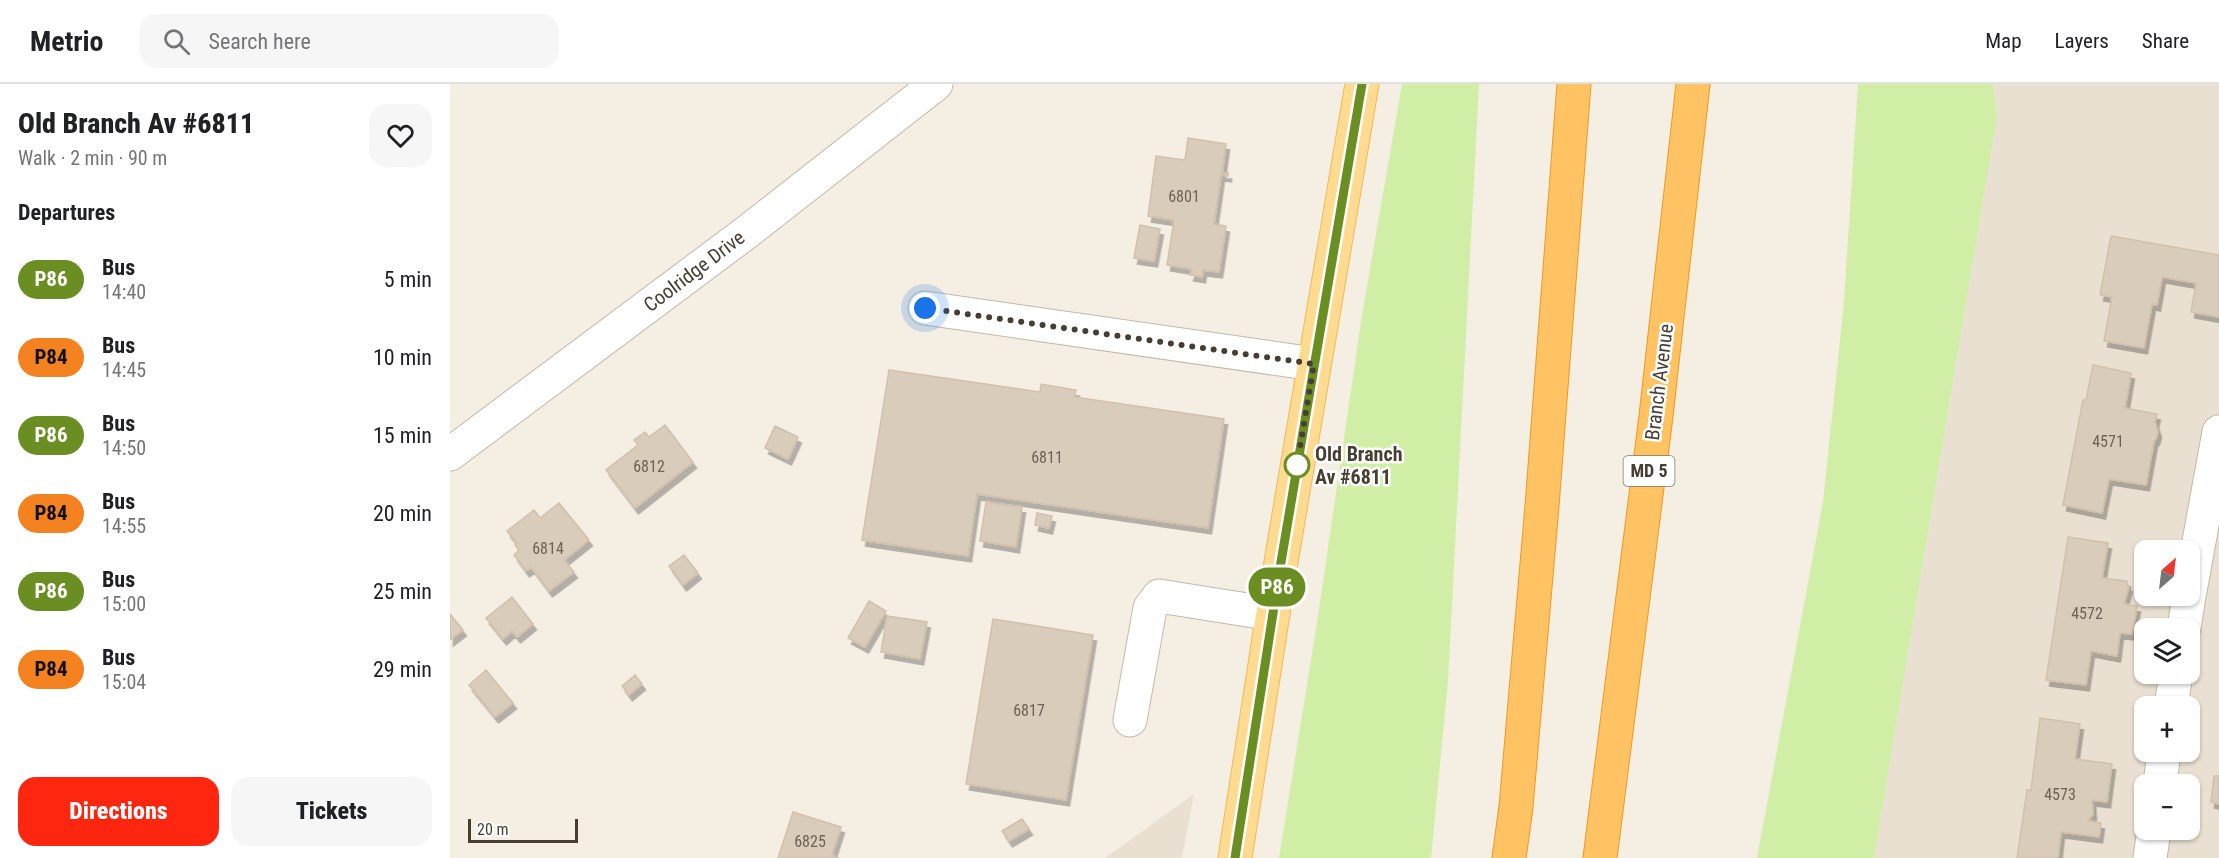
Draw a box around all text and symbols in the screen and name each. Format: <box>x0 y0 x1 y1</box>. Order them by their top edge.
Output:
search box <box>139 14 559 68</box>
text: Metrio <box>30 25 103 58</box>
icon: search <box>160 25 193 58</box>
text: Search here <box>208 29 311 54</box>
text: Map <box>1985 29 2022 53</box>
text: Layers <box>2055 29 2109 53</box>
text: Share <box>2142 29 2189 53</box>
button: heart <box>369 104 432 167</box>
text: Old Branch Av #6811 <box>18 107 254 140</box>
text: Walk · 2 min · 90 m <box>18 146 167 170</box>
house number: 6801 <box>1168 187 1200 206</box>
text: Departures <box>18 200 115 225</box>
street label: Coolridge Drive <box>639 225 749 317</box>
text: Bus <box>102 255 135 280</box>
text: P86 <box>34 267 68 291</box>
text: 5 min <box>384 267 432 292</box>
text: 14:40 <box>102 280 146 304</box>
your location <box>910 293 940 323</box>
street label: Branch Avenue <box>1640 322 1678 442</box>
text: Bus <box>102 333 135 358</box>
text: P84 <box>34 345 68 369</box>
text: 10 min <box>373 345 432 370</box>
text: 14:45 <box>102 358 146 382</box>
text: Bus <box>102 411 135 436</box>
text: P86 <box>34 423 68 447</box>
text: 15 min <box>373 423 432 448</box>
house number: 4571 <box>2092 432 2124 451</box>
text: 14:50 <box>102 436 146 460</box>
place label: Old Branch Av #6811 <box>1315 442 1403 489</box>
house number: 6811 <box>1031 448 1063 467</box>
marker: Old Branch Av #6811 <box>1284 452 1310 478</box>
road number: MD 5 <box>1624 456 1674 486</box>
house number: 6812 <box>633 457 665 476</box>
text: Bus <box>102 489 135 514</box>
text: P84 <box>34 501 68 525</box>
text: 20 min <box>373 501 432 526</box>
text: 14:55 <box>102 514 146 538</box>
house number: 6814 <box>532 539 564 558</box>
north arrow <box>2134 540 2200 606</box>
map controls <box>2134 540 2200 840</box>
text: Bus <box>102 567 135 592</box>
line badge: P86 <box>1242 568 1312 606</box>
text: P86 <box>1260 575 1294 599</box>
text: P86 <box>34 579 68 603</box>
text: 25 min <box>373 579 432 604</box>
text: 15:00 <box>102 592 146 616</box>
house number: 4572 <box>2071 604 2103 623</box>
button: layers <box>2134 618 2200 684</box>
text: Bus <box>102 645 135 670</box>
text: P84 <box>34 657 68 681</box>
text: 29 min <box>373 657 432 682</box>
text: 15:04 <box>102 670 146 694</box>
button: + <box>2134 696 2200 762</box>
house number: 6817 <box>1013 701 1045 720</box>
button: − <box>2134 774 2200 840</box>
button: Directions <box>18 777 219 846</box>
button: Tickets <box>231 777 432 846</box>
house number: 4573 <box>2044 785 2076 804</box>
scale bar <box>468 816 578 844</box>
text: 20 m <box>477 820 509 839</box>
house number: 6825 <box>794 832 826 851</box>

